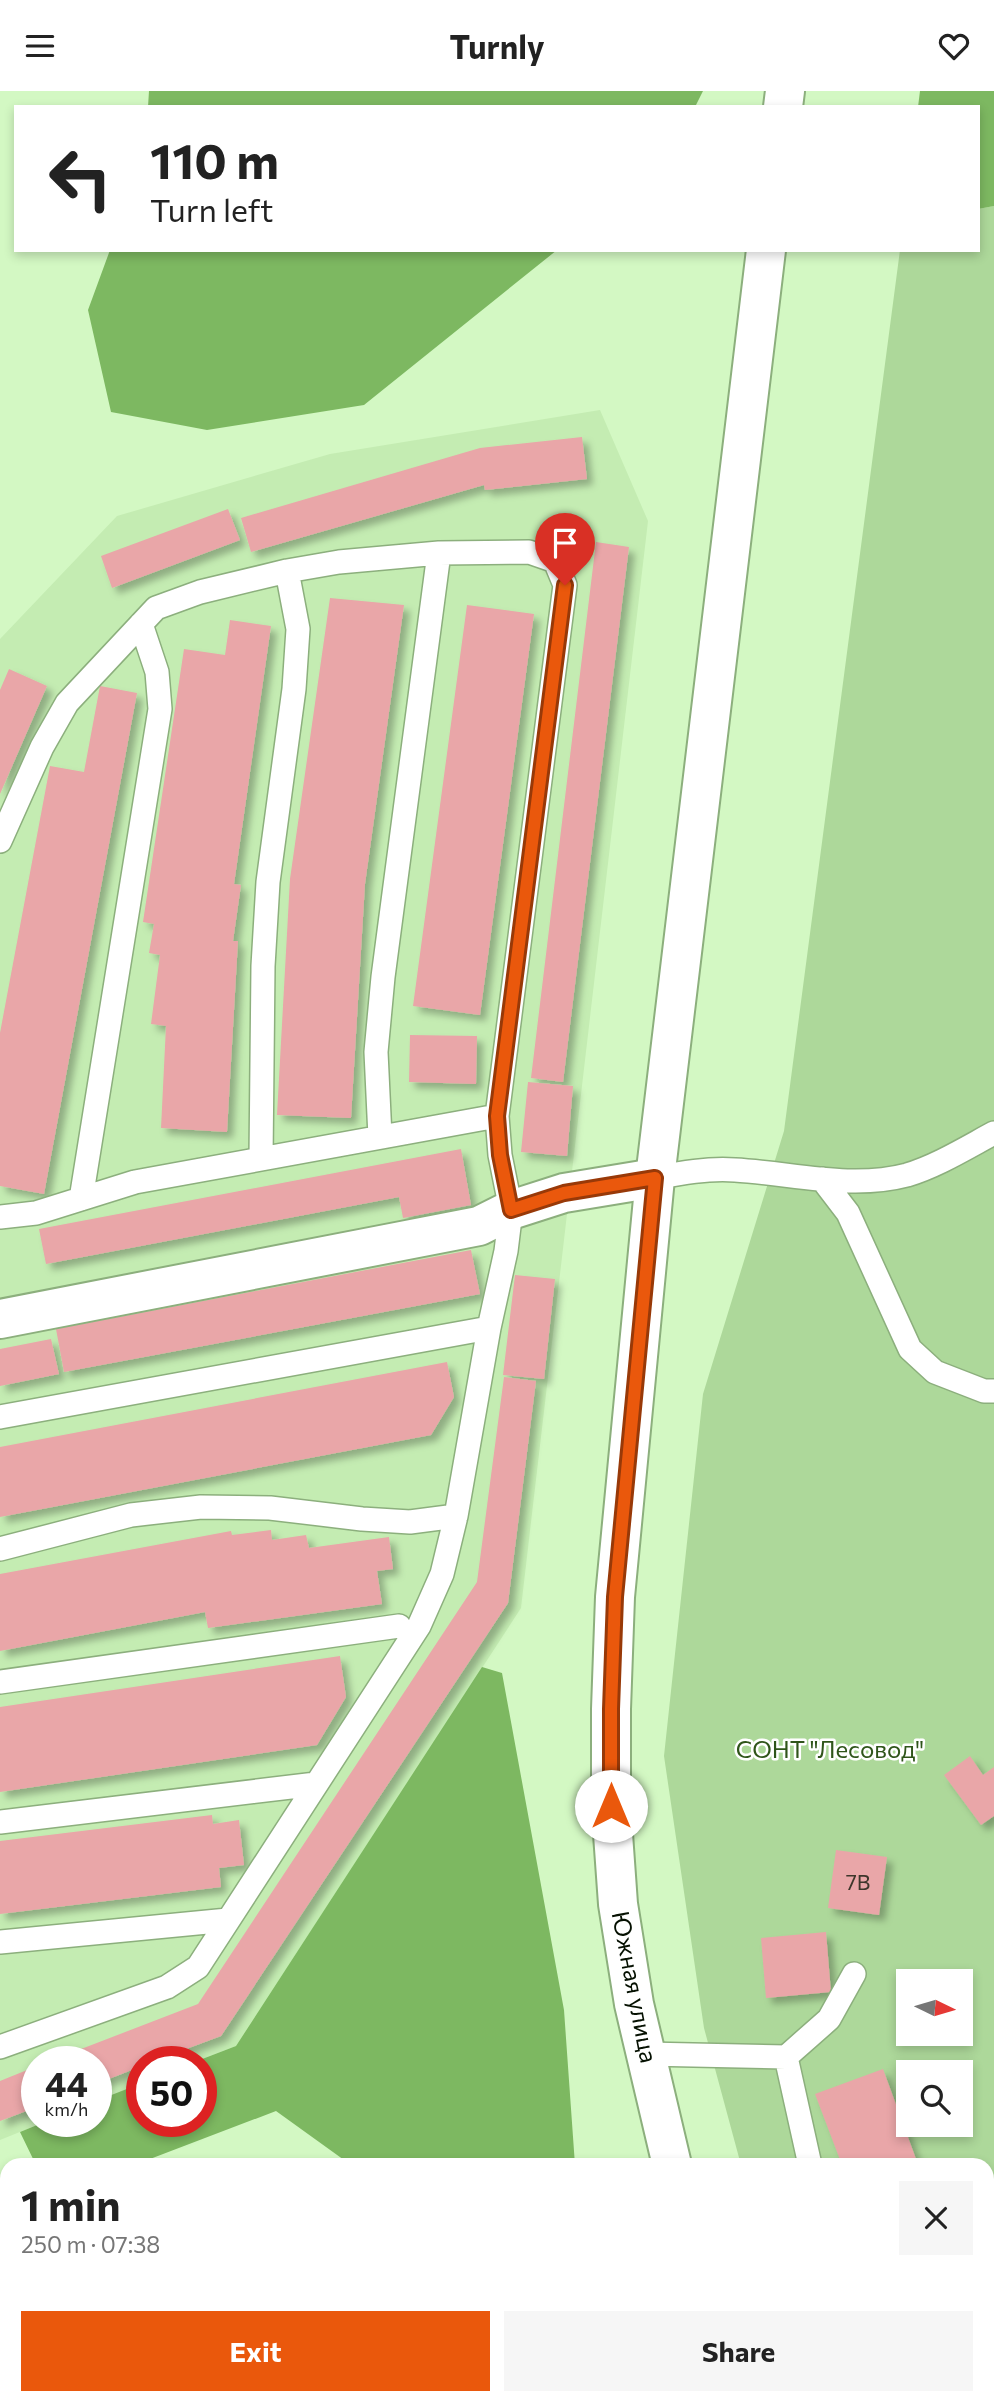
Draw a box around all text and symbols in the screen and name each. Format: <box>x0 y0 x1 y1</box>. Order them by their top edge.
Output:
text: Turnly <box>450 26 544 66</box>
icon: menu <box>21 27 59 65</box>
icon: heart <box>935 27 973 65</box>
text: 110 m <box>150 129 279 189</box>
icon: left <box>35 133 126 224</box>
text: Turn left <box>150 189 274 229</box>
pin <box>535 513 595 585</box>
icon: arrive <box>546 524 584 562</box>
park label: СОНТ "Лесовод" <box>736 1734 924 1763</box>
position arrow <box>574 1769 648 1843</box>
house number: 7В <box>846 1869 870 1894</box>
street label: Южная улица <box>607 1908 664 2065</box>
north arrow <box>896 1969 973 2046</box>
map controls <box>896 1969 973 2137</box>
speed limit sign: 50 <box>126 2046 217 2137</box>
button: search <box>896 2060 973 2137</box>
text: 44 <box>45 2061 88 2104</box>
text: km/h <box>45 2098 88 2120</box>
text: 1 min <box>21 2178 121 2230</box>
button: close <box>899 2181 973 2255</box>
text: 250 m · 07:38 <box>21 2230 160 2258</box>
button: Exit <box>21 2311 490 2391</box>
button: Share <box>504 2311 973 2391</box>

